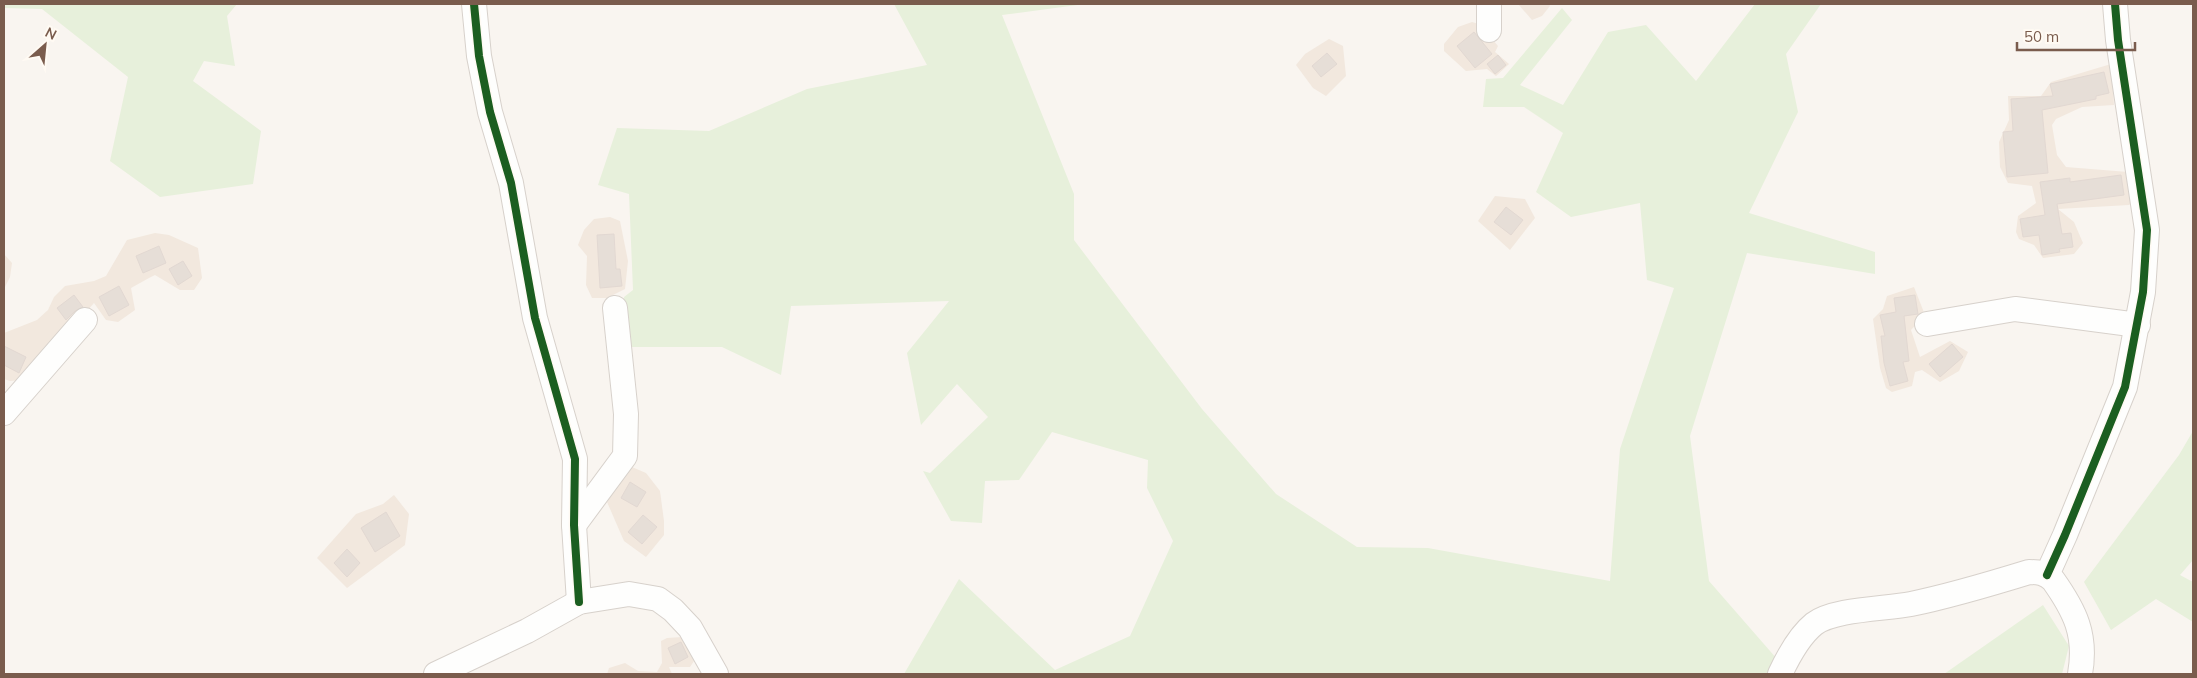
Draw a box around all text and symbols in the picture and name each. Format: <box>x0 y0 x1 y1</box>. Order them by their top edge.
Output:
north arrow <box>20 20 70 70</box>
scale bar <box>2017 20 2134 52</box>
text: N <box>42 23 60 44</box>
text: 50 m <box>2024 27 2059 46</box>

